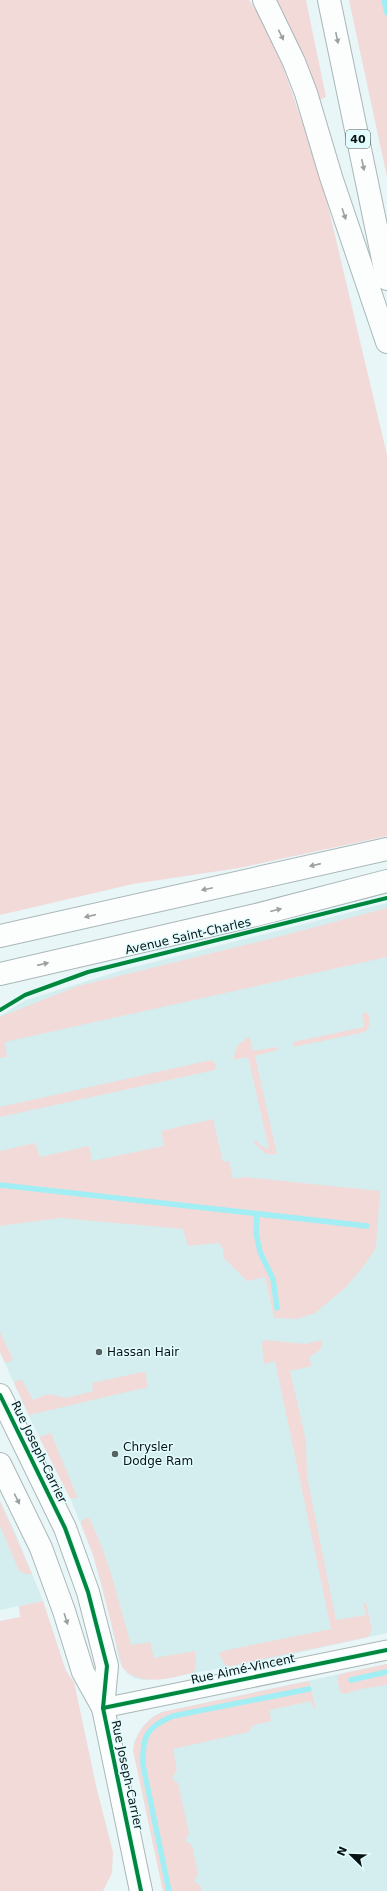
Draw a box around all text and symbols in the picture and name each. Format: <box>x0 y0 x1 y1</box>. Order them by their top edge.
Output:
one-way arrow <box>278 29 284 40</box>
one-way arrow <box>334 32 340 44</box>
road number: 40 <box>346 130 370 148</box>
one-way arrow <box>361 159 367 172</box>
one-way arrow <box>341 209 347 221</box>
one-way arrow <box>309 862 321 868</box>
one-way arrow <box>201 887 214 893</box>
one-way arrow <box>269 906 282 912</box>
one-way arrow <box>84 913 96 919</box>
street label: Avenue Saint-Charles <box>124 915 252 957</box>
one-way arrow <box>37 960 49 966</box>
place label: Hassan Hair <box>107 1345 179 1359</box>
marker: Hassan Hair <box>94 1347 104 1357</box>
street label: Rue Joseph-Carrier <box>8 1399 70 1505</box>
place label: Chrysler Dodge Ram <box>123 1440 193 1468</box>
marker: Chrysler Dodge Ram <box>110 1449 120 1459</box>
one-way arrow <box>14 1493 21 1505</box>
one-way arrow <box>64 1613 70 1625</box>
street label: Rue Aimé-Vincent <box>190 1651 297 1687</box>
street label: Rue Joseph-Carrier <box>109 1719 145 1831</box>
north arrow <box>331 1835 371 1875</box>
text: N <box>334 1845 350 1858</box>

